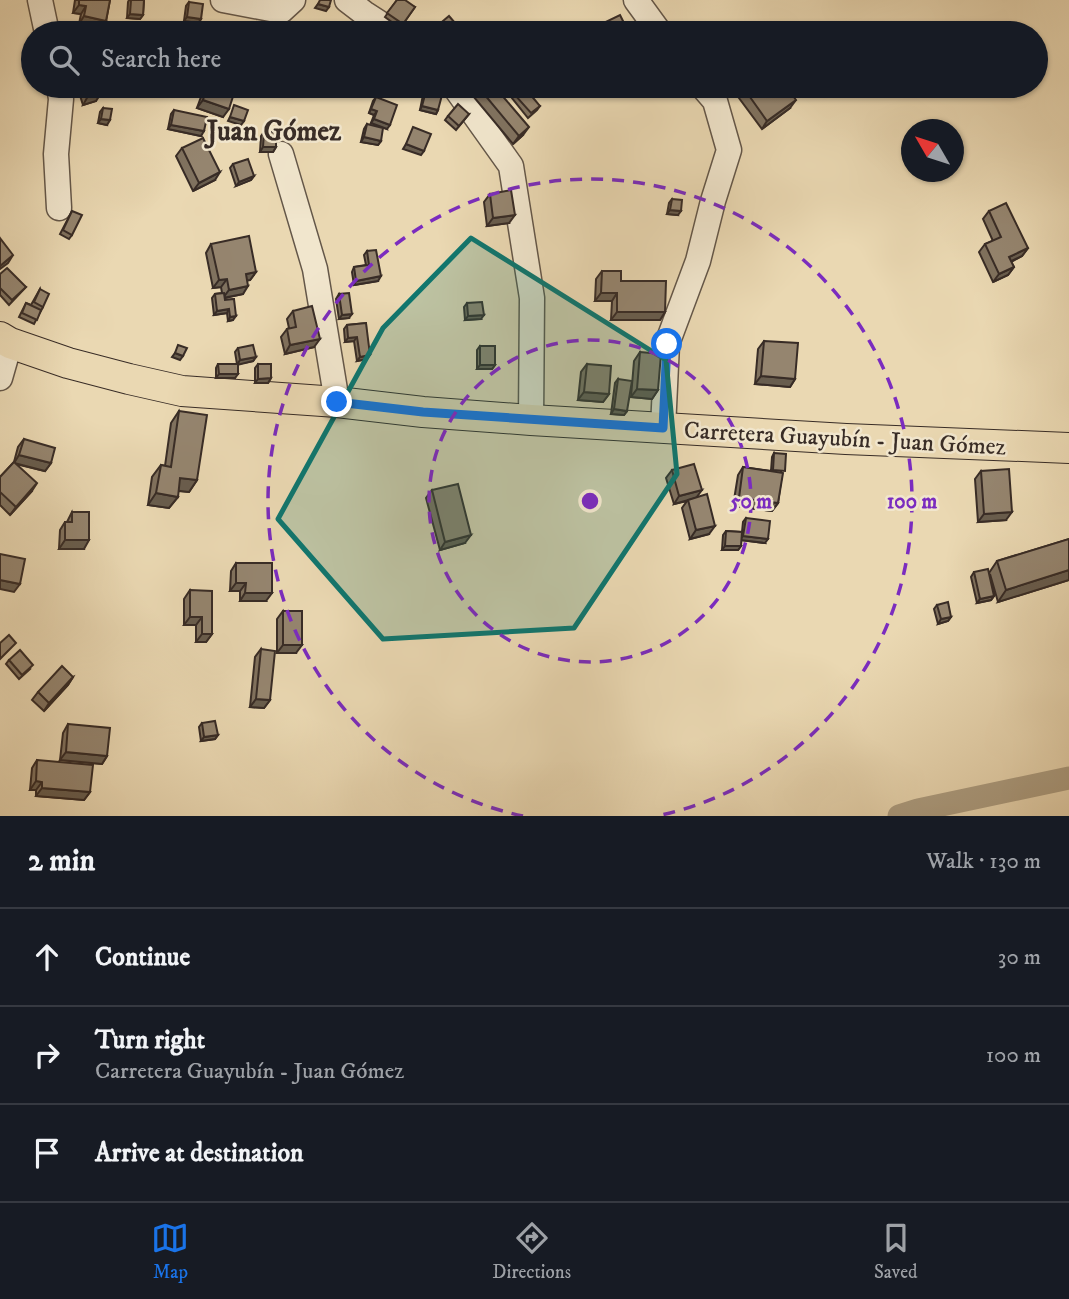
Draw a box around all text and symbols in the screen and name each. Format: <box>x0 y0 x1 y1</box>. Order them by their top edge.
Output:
search box <box>21 21 1048 98</box>
icon: search <box>45 41 83 79</box>
text: Search here <box>101 43 221 76</box>
district label: Juan Gómez <box>204 114 342 149</box>
north arrow <box>901 119 964 182</box>
route start <box>651 328 682 359</box>
route end <box>321 386 352 417</box>
street label: Carretera Guayubín - Juan Gómez <box>683 416 1007 462</box>
centre of rings <box>578 489 602 513</box>
text: 50 m <box>729 489 772 515</box>
text: 100 m <box>887 489 937 515</box>
text: 2 min <box>28 843 95 880</box>
text: Walk · 130 m <box>926 847 1041 876</box>
icon: ahead <box>28 938 66 976</box>
text: Continue <box>95 941 190 974</box>
text: 30 m <box>998 943 1041 972</box>
text: Turn right <box>95 1024 205 1057</box>
icon: right <box>28 1036 66 1074</box>
text: 100 m <box>986 1041 1041 1070</box>
text: Carretera Guayubín - Juan Gómez <box>95 1057 404 1086</box>
icon: arrive <box>28 1134 66 1172</box>
text: Arrive at destination <box>95 1137 304 1170</box>
tab: Map <box>151 1219 189 1284</box>
tab: Directions <box>492 1219 571 1284</box>
tab: Saved <box>874 1219 918 1284</box>

